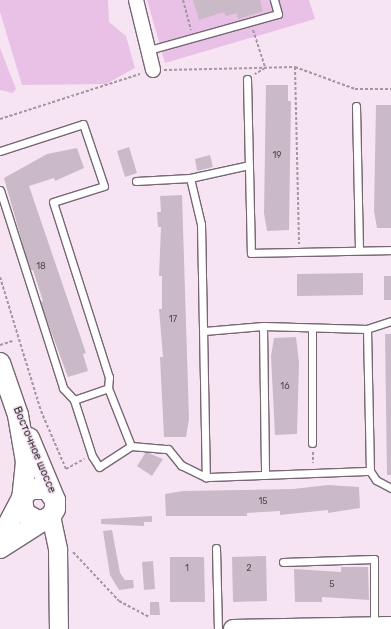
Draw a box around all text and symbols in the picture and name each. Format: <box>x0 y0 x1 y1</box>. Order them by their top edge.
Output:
house number: 19 <box>272 150 282 160</box>
house number: 18 <box>36 261 46 271</box>
house number: 17 <box>169 314 177 324</box>
house number: 16 <box>280 381 290 391</box>
street label: Восточное шоссе <box>10 405 58 495</box>
house number: 15 <box>258 496 268 506</box>
house number: 1 <box>185 563 189 573</box>
house number: 2 <box>246 563 252 573</box>
house number: 5 <box>329 579 335 589</box>

